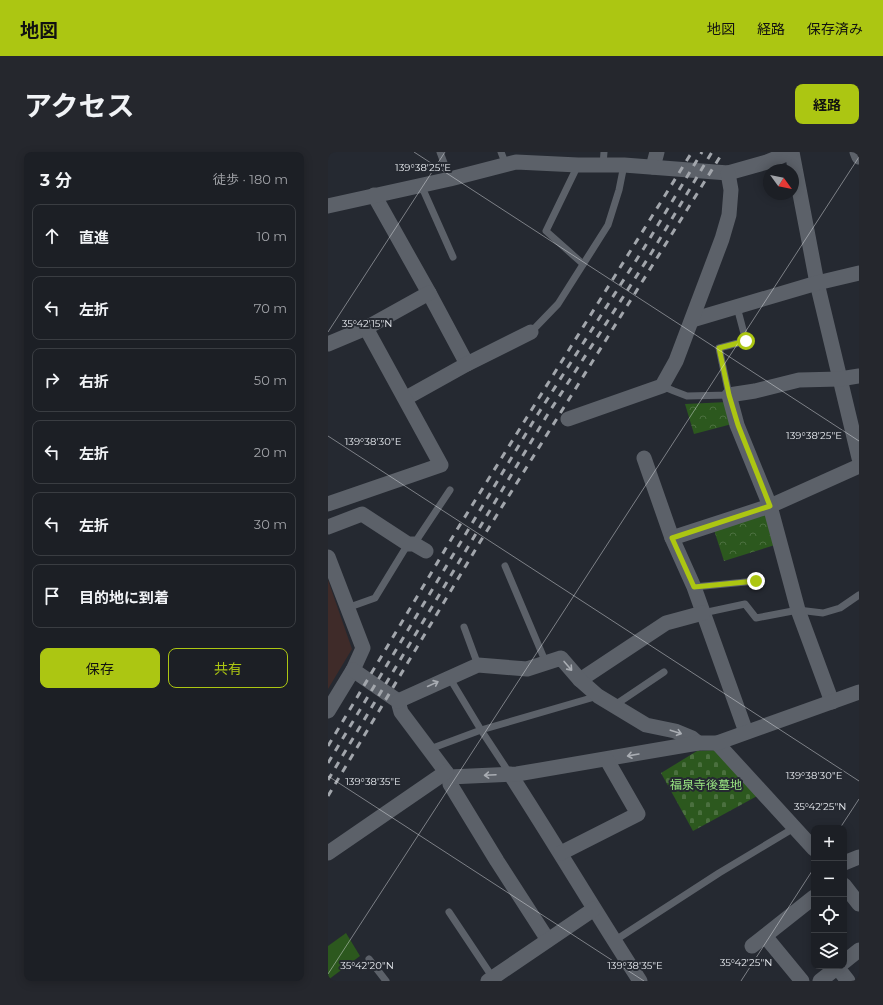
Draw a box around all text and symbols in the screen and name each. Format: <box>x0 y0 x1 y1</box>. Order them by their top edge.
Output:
text: 地図 <box>20 19 58 42</box>
text: 地図 <box>707 20 735 38</box>
text: 経路 <box>757 20 785 38</box>
text: 保存済み <box>807 20 863 38</box>
button: 経路 <box>795 84 859 124</box>
text: アクセス <box>24 89 135 123</box>
text: 139°38'25"E <box>395 161 451 174</box>
north arrow <box>763 164 799 200</box>
text: 3 分 <box>40 170 72 190</box>
text: 徒歩 · 180 m <box>213 171 288 187</box>
icon: ahead <box>41 225 63 247</box>
text: 直進 <box>79 228 109 247</box>
text: 10 m <box>257 228 287 244</box>
icon: left <box>41 297 63 319</box>
text: 左折 <box>79 300 109 319</box>
text: 70 m <box>254 300 287 316</box>
text: 35°42'15"N <box>342 317 392 330</box>
route start <box>737 332 755 350</box>
icon: right <box>41 369 63 391</box>
text: 右折 <box>79 372 109 391</box>
text: 50 m <box>254 372 287 388</box>
text: 139°38'25"E <box>786 429 842 442</box>
text: 139°38'30"E <box>345 435 402 448</box>
icon: left <box>41 441 63 463</box>
text: 左折 <box>79 444 109 463</box>
text: 20 m <box>254 444 287 460</box>
icon: left <box>41 513 63 535</box>
text: 左折 <box>79 516 109 535</box>
text: 30 m <box>254 516 287 532</box>
route end <box>747 572 765 590</box>
icon: arrive <box>41 585 63 607</box>
text: 目的地に到着 <box>79 588 169 607</box>
button: 保存 <box>40 648 160 688</box>
button: 共有 <box>168 648 288 688</box>
one-way arrow <box>563 660 572 671</box>
one-way arrow <box>427 680 439 687</box>
one-way arrow <box>670 729 682 737</box>
one-way arrow <box>626 751 639 759</box>
text: 139°38'30"E <box>786 769 843 782</box>
one-way arrow <box>484 771 497 779</box>
text: 139°38'35"E <box>345 775 401 788</box>
park label: 福泉寺後墓地 <box>670 777 742 792</box>
text: 35°42'25"N <box>794 800 846 813</box>
map controls <box>811 825 847 969</box>
button: + <box>811 825 847 861</box>
button: − <box>811 861 847 897</box>
button: locate <box>811 897 847 933</box>
button: layers <box>811 933 847 969</box>
text: 35°42'25"N <box>720 956 772 969</box>
text: 35°42'20"N <box>340 959 394 972</box>
text: 139°38'35"E <box>607 959 663 972</box>

